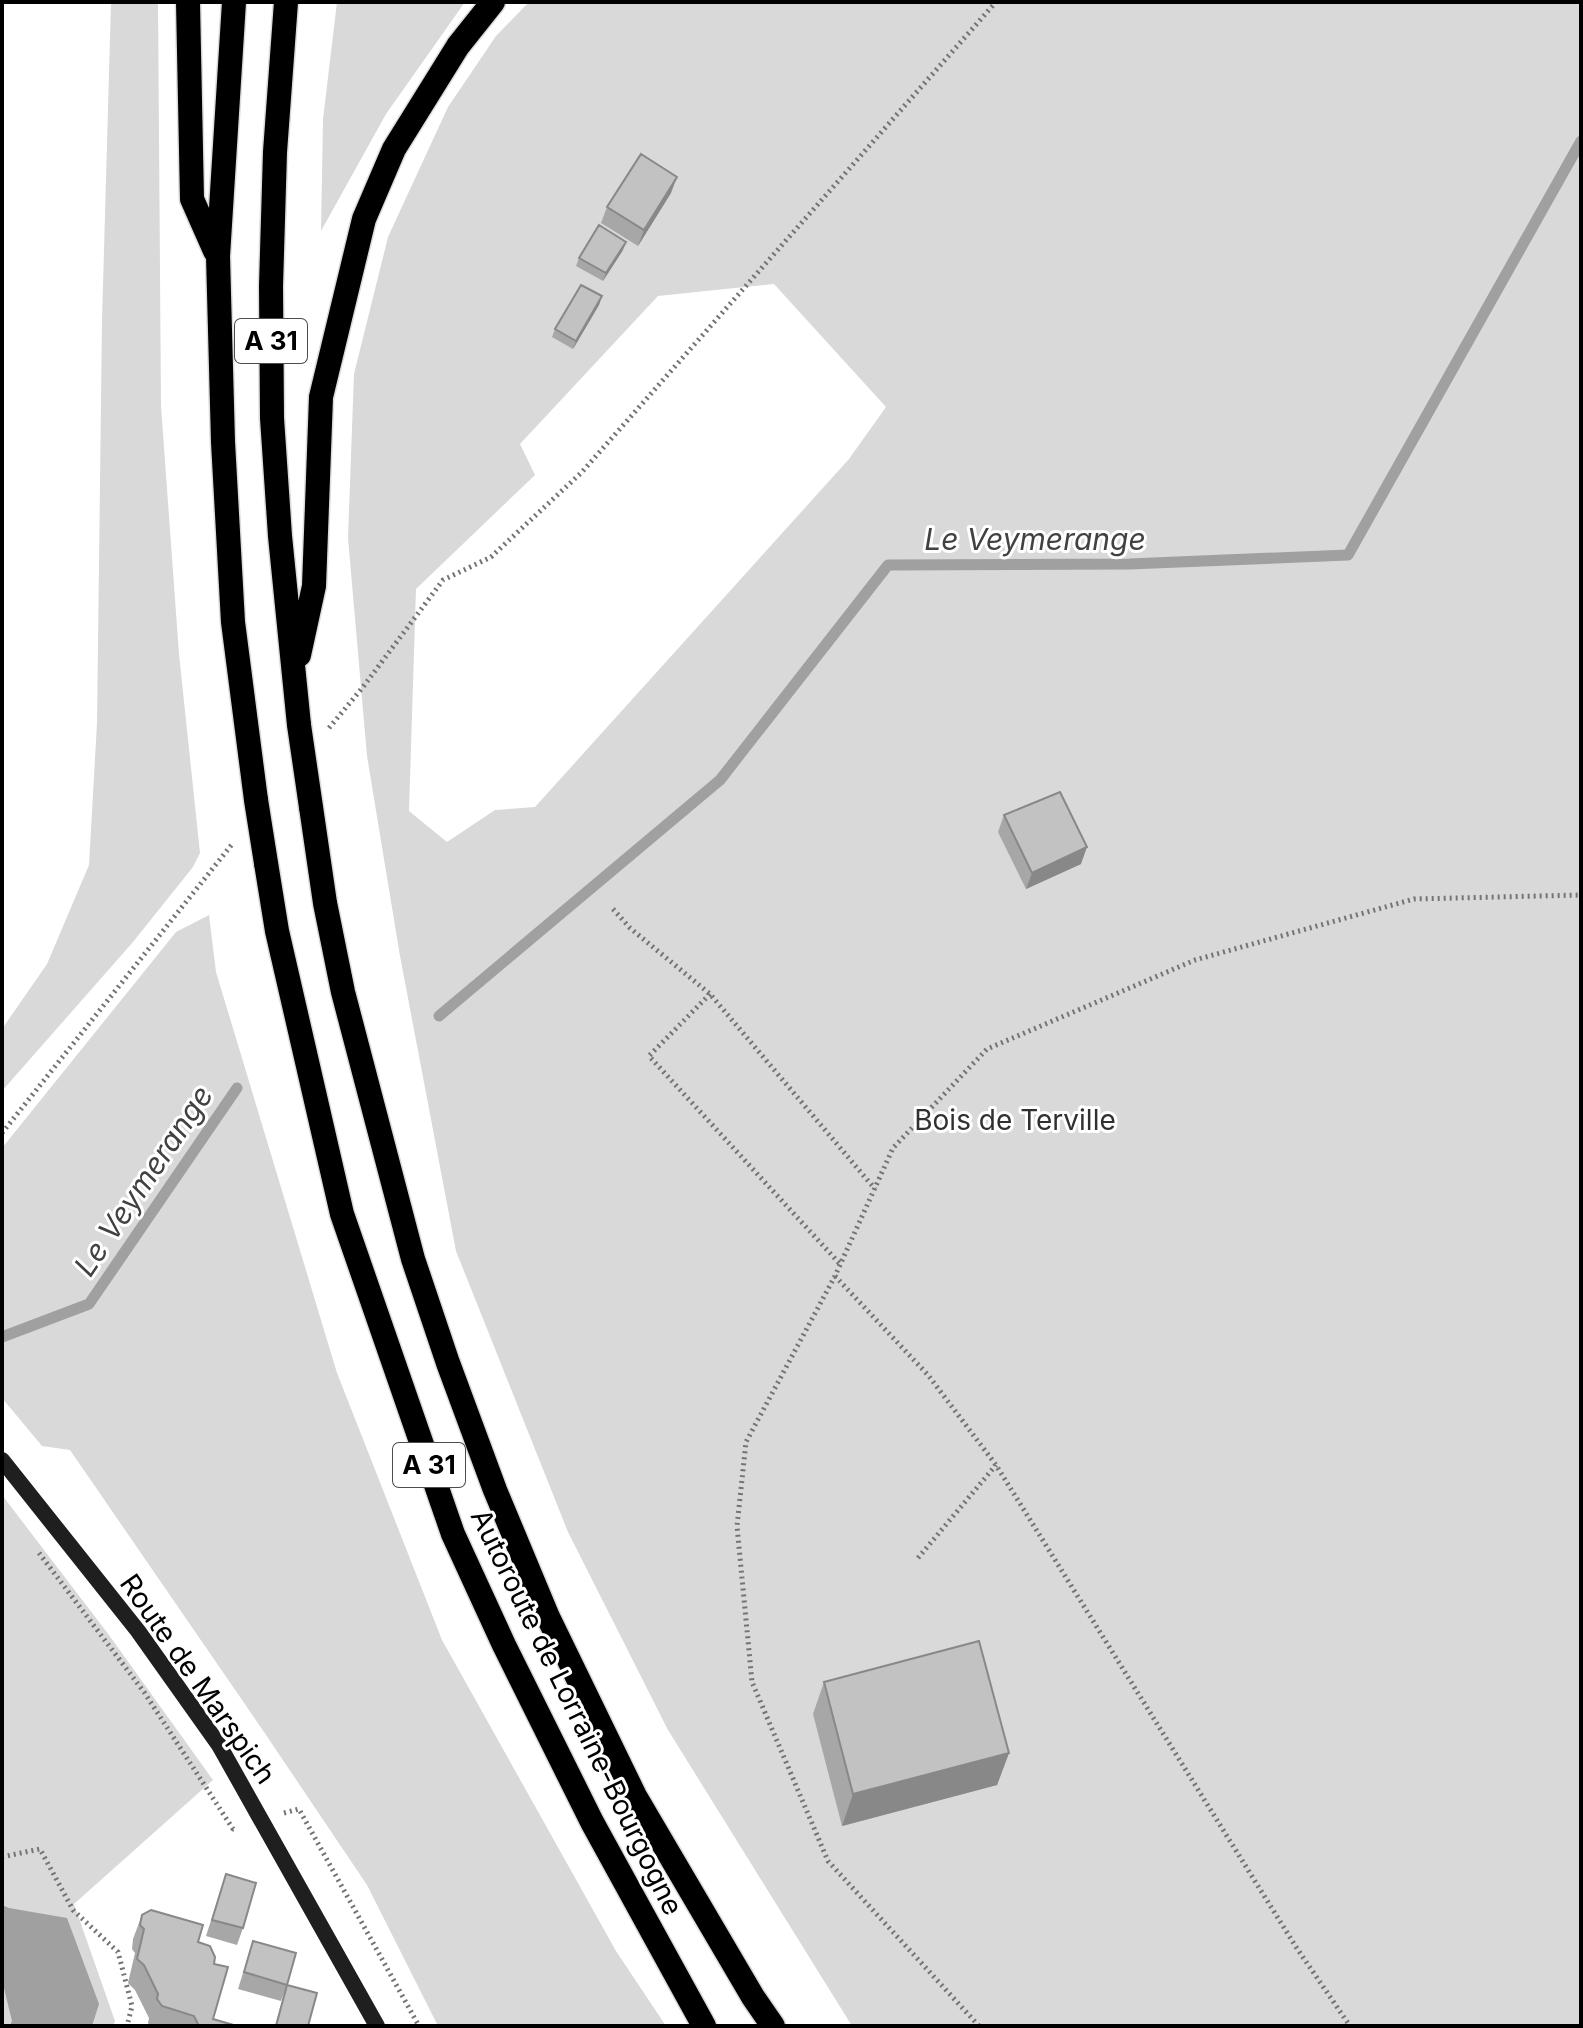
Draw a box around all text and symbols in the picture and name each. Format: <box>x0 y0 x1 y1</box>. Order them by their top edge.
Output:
road number: A 31 <box>235 319 307 363</box>
water label: Le Veymerange <box>924 521 1146 557</box>
water label: Le Veymerange <box>66 1079 220 1282</box>
park label: Bois de Terville <box>914 1103 1116 1137</box>
road number: A 31 <box>393 1443 465 1487</box>
street label: Autoroute de Lorraine-Bourgogne <box>464 1503 690 1921</box>
street label: Route de Marspich <box>113 1568 283 1790</box>

